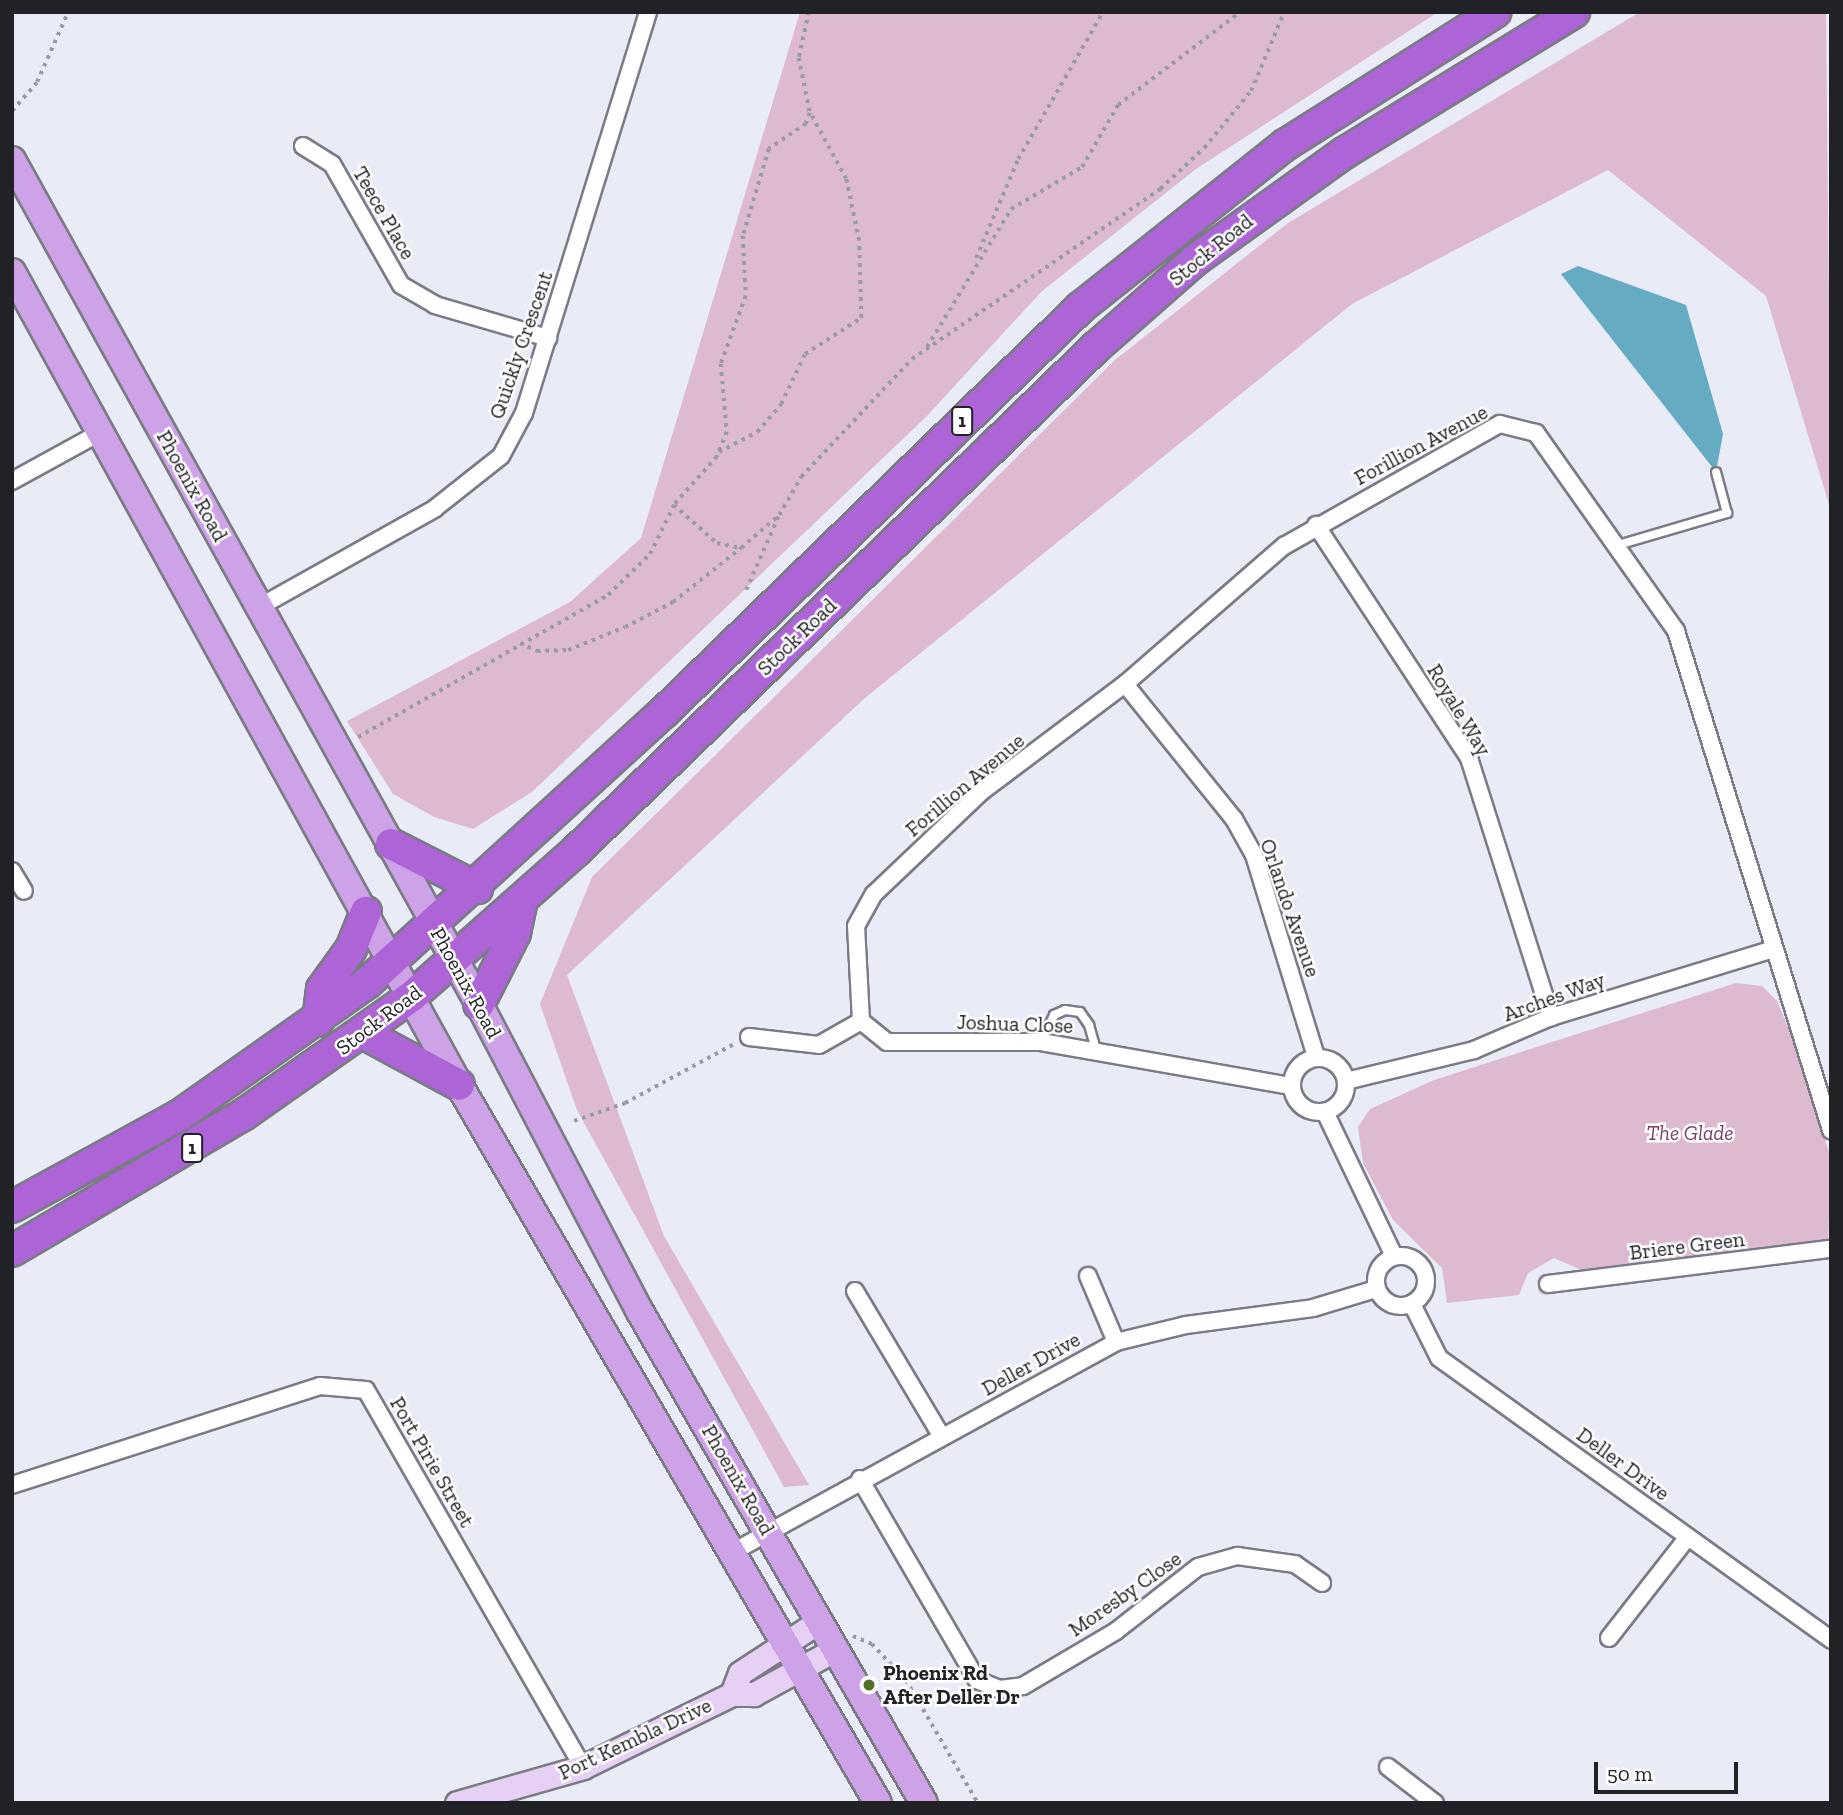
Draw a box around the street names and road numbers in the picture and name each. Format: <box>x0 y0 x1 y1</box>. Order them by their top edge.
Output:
street label: Teece Place <box>347 162 421 264</box>
street label: Stock Road <box>1164 209 1258 291</box>
street label: Quickly Crescent <box>484 267 558 423</box>
street label: Forillion Avenue <box>1350 399 1492 491</box>
road number: 1 <box>950 406 974 436</box>
street label: Phoenix Road <box>151 426 233 546</box>
street label: Stock Road <box>752 593 842 681</box>
street label: Royale Way <box>1422 659 1496 761</box>
street label: Forillion Avenue <box>900 728 1030 842</box>
street label: Orlando Avenue <box>1254 835 1326 981</box>
street label: Phoenix Road <box>425 923 507 1043</box>
street label: Arches Way <box>1499 967 1609 1027</box>
street label: Stock Road <box>331 980 427 1060</box>
street label: Joshua Close <box>956 1009 1074 1039</box>
road number: 1 <box>180 1132 204 1164</box>
street label: Briere Green <box>1628 1226 1746 1266</box>
street label: Deller Drive <box>977 1327 1085 1401</box>
street label: Port Pirie Street <box>385 1392 479 1532</box>
street label: Phoenix Road <box>696 1420 780 1540</box>
street label: Deller Drive <box>1572 1422 1674 1506</box>
street label: Moresby Close <box>1064 1546 1186 1642</box>
street label: Port Kembla Drive <box>554 1693 716 1785</box>

